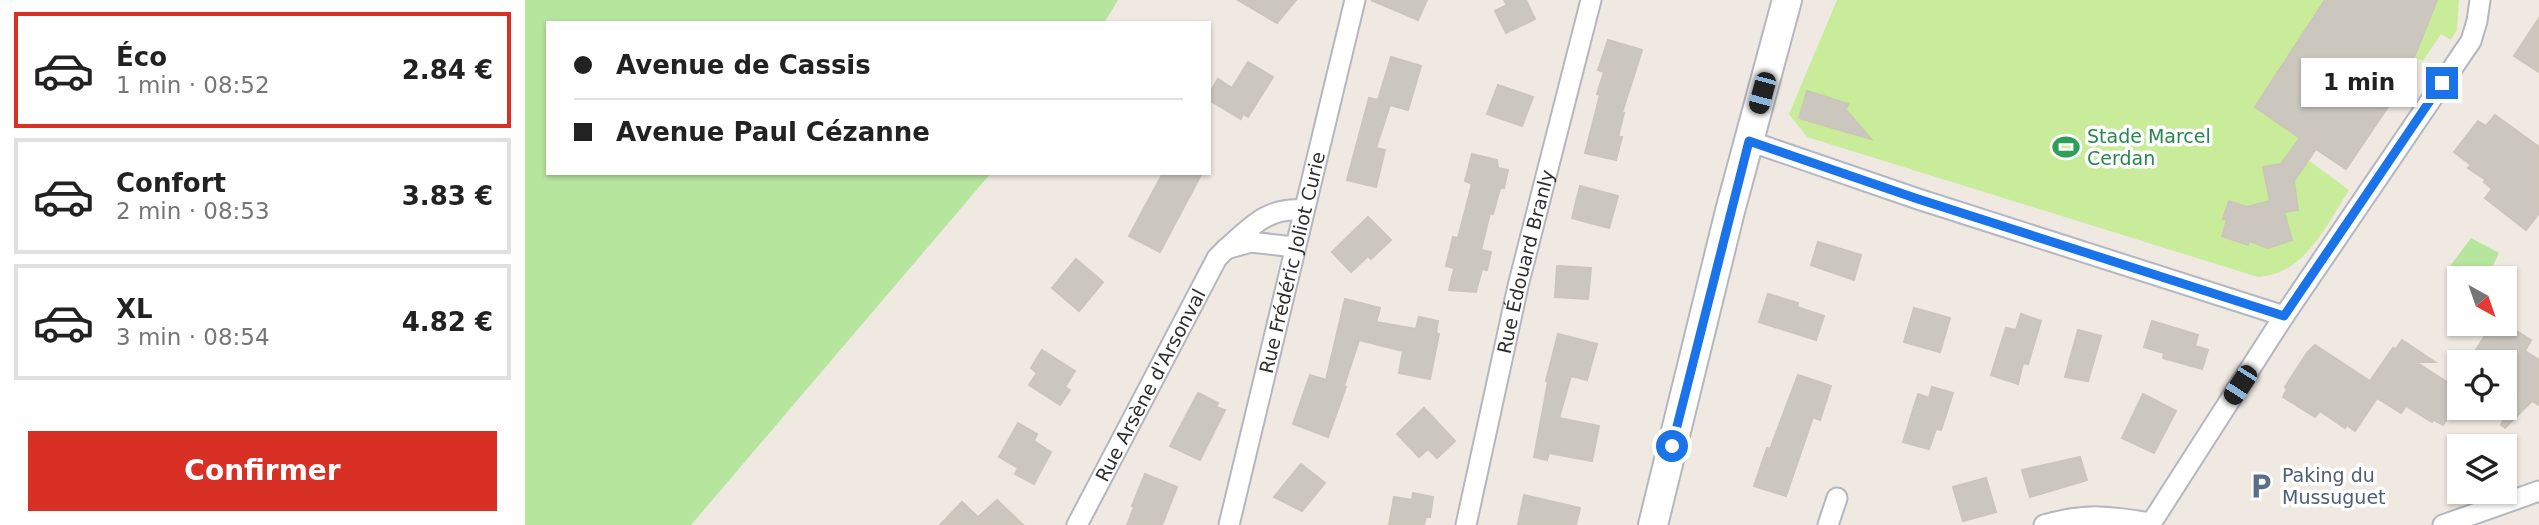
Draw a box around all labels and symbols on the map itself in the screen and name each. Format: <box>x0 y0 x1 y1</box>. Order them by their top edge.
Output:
callout: 1 min <box>2302 58 2417 108</box>
route end <box>2426 67 2458 99</box>
car <box>1747 70 1778 116</box>
place label: Stade Marcel Cerdan <box>2087 125 2211 169</box>
sports icon: Stade Marcel Cerdan <box>2051 132 2081 162</box>
street label: Rue Frédéric Joliot Curie <box>1255 149 1329 375</box>
street label: Rue Édouard Branly <box>1493 167 1558 355</box>
north arrow <box>2447 266 2517 336</box>
street label: Rue Arsène d'Arsonval <box>1091 285 1210 485</box>
car <box>2220 362 2261 408</box>
route start <box>1656 430 1688 462</box>
place label: Paking du Mussuguet <box>2282 464 2386 508</box>
parking icon: Paking du Mussuguet <box>2246 471 2276 501</box>

